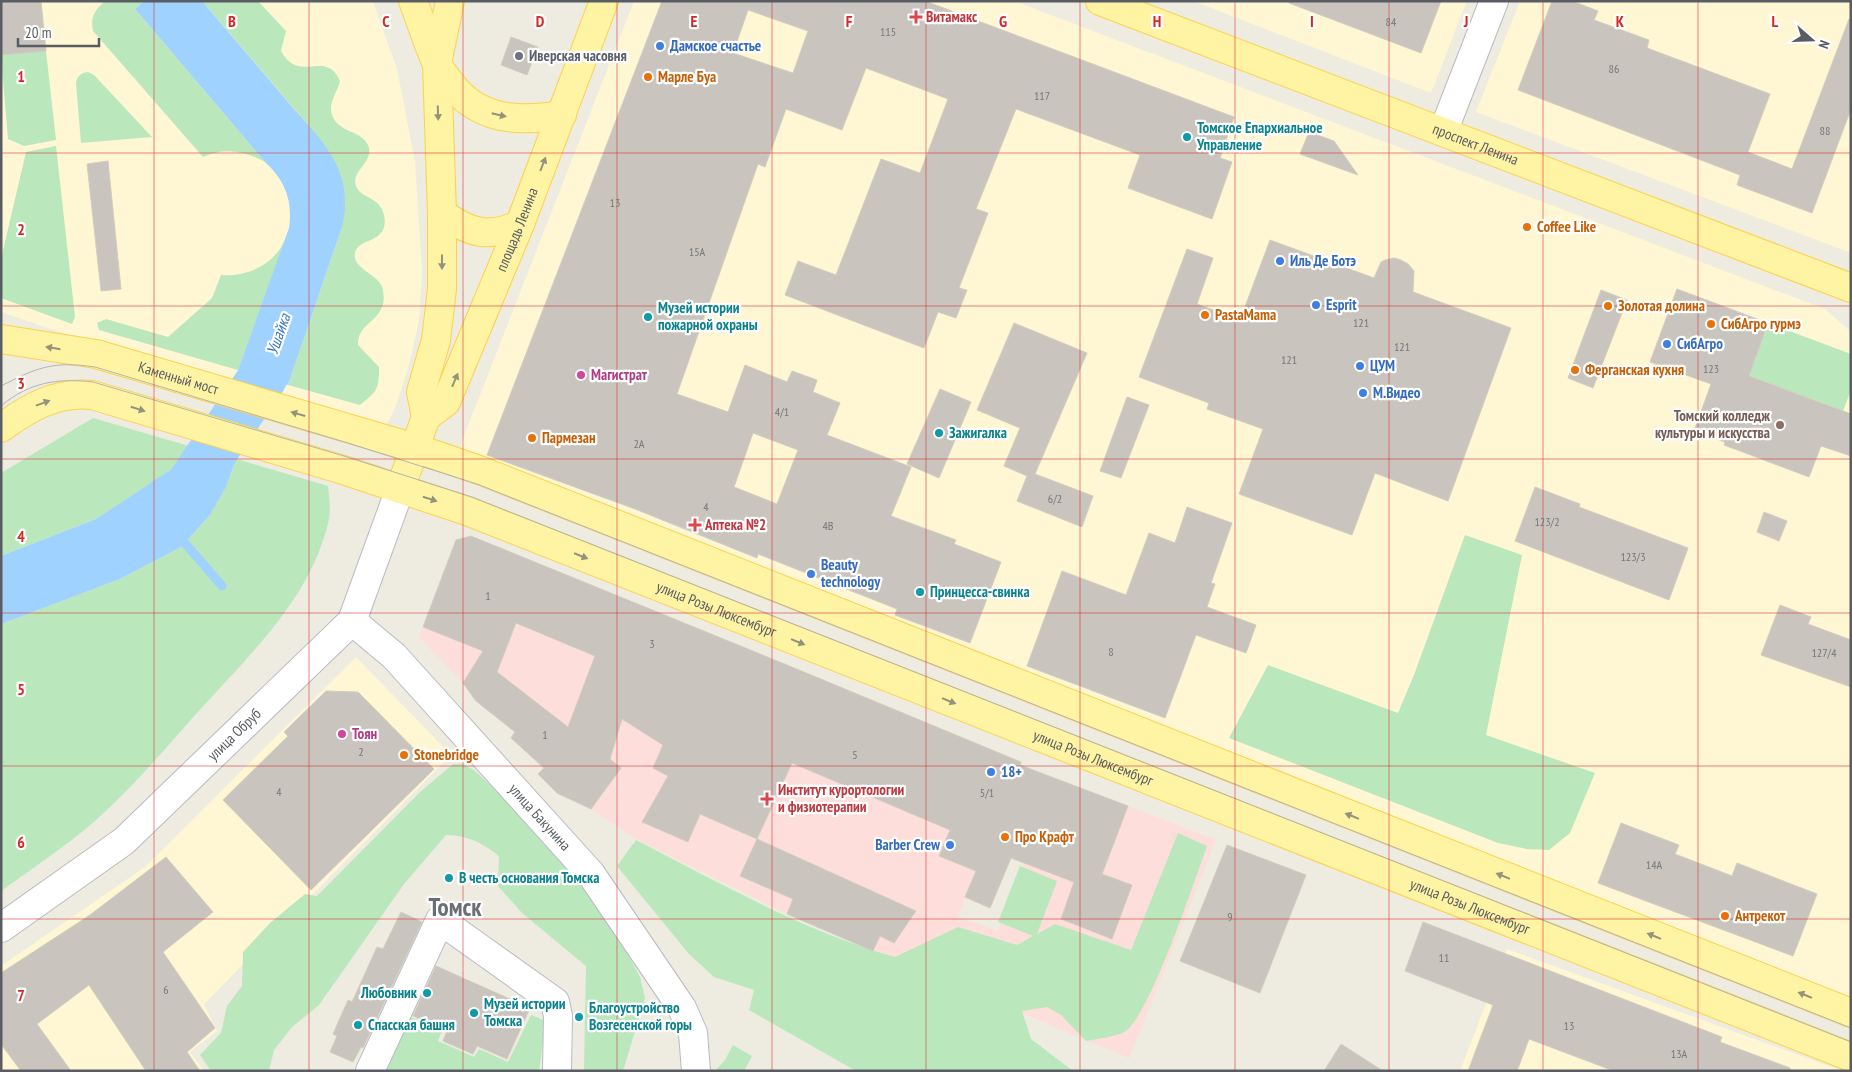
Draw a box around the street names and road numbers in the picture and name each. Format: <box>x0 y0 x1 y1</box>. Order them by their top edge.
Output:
street label: проспект Ленина <box>1430 119 1521 169</box>
street label: площадь Ленина <box>491 185 542 274</box>
street label: Каменный мост <box>136 357 221 399</box>
street label: улица Розы Люксембург <box>654 577 780 641</box>
street label: улица Обруб <box>203 704 265 764</box>
street label: улица Розы Люксембург <box>1031 725 1157 790</box>
street label: улица Бакунина <box>505 779 575 854</box>
street label: улица Розы Люксембург <box>1407 874 1533 939</box>

